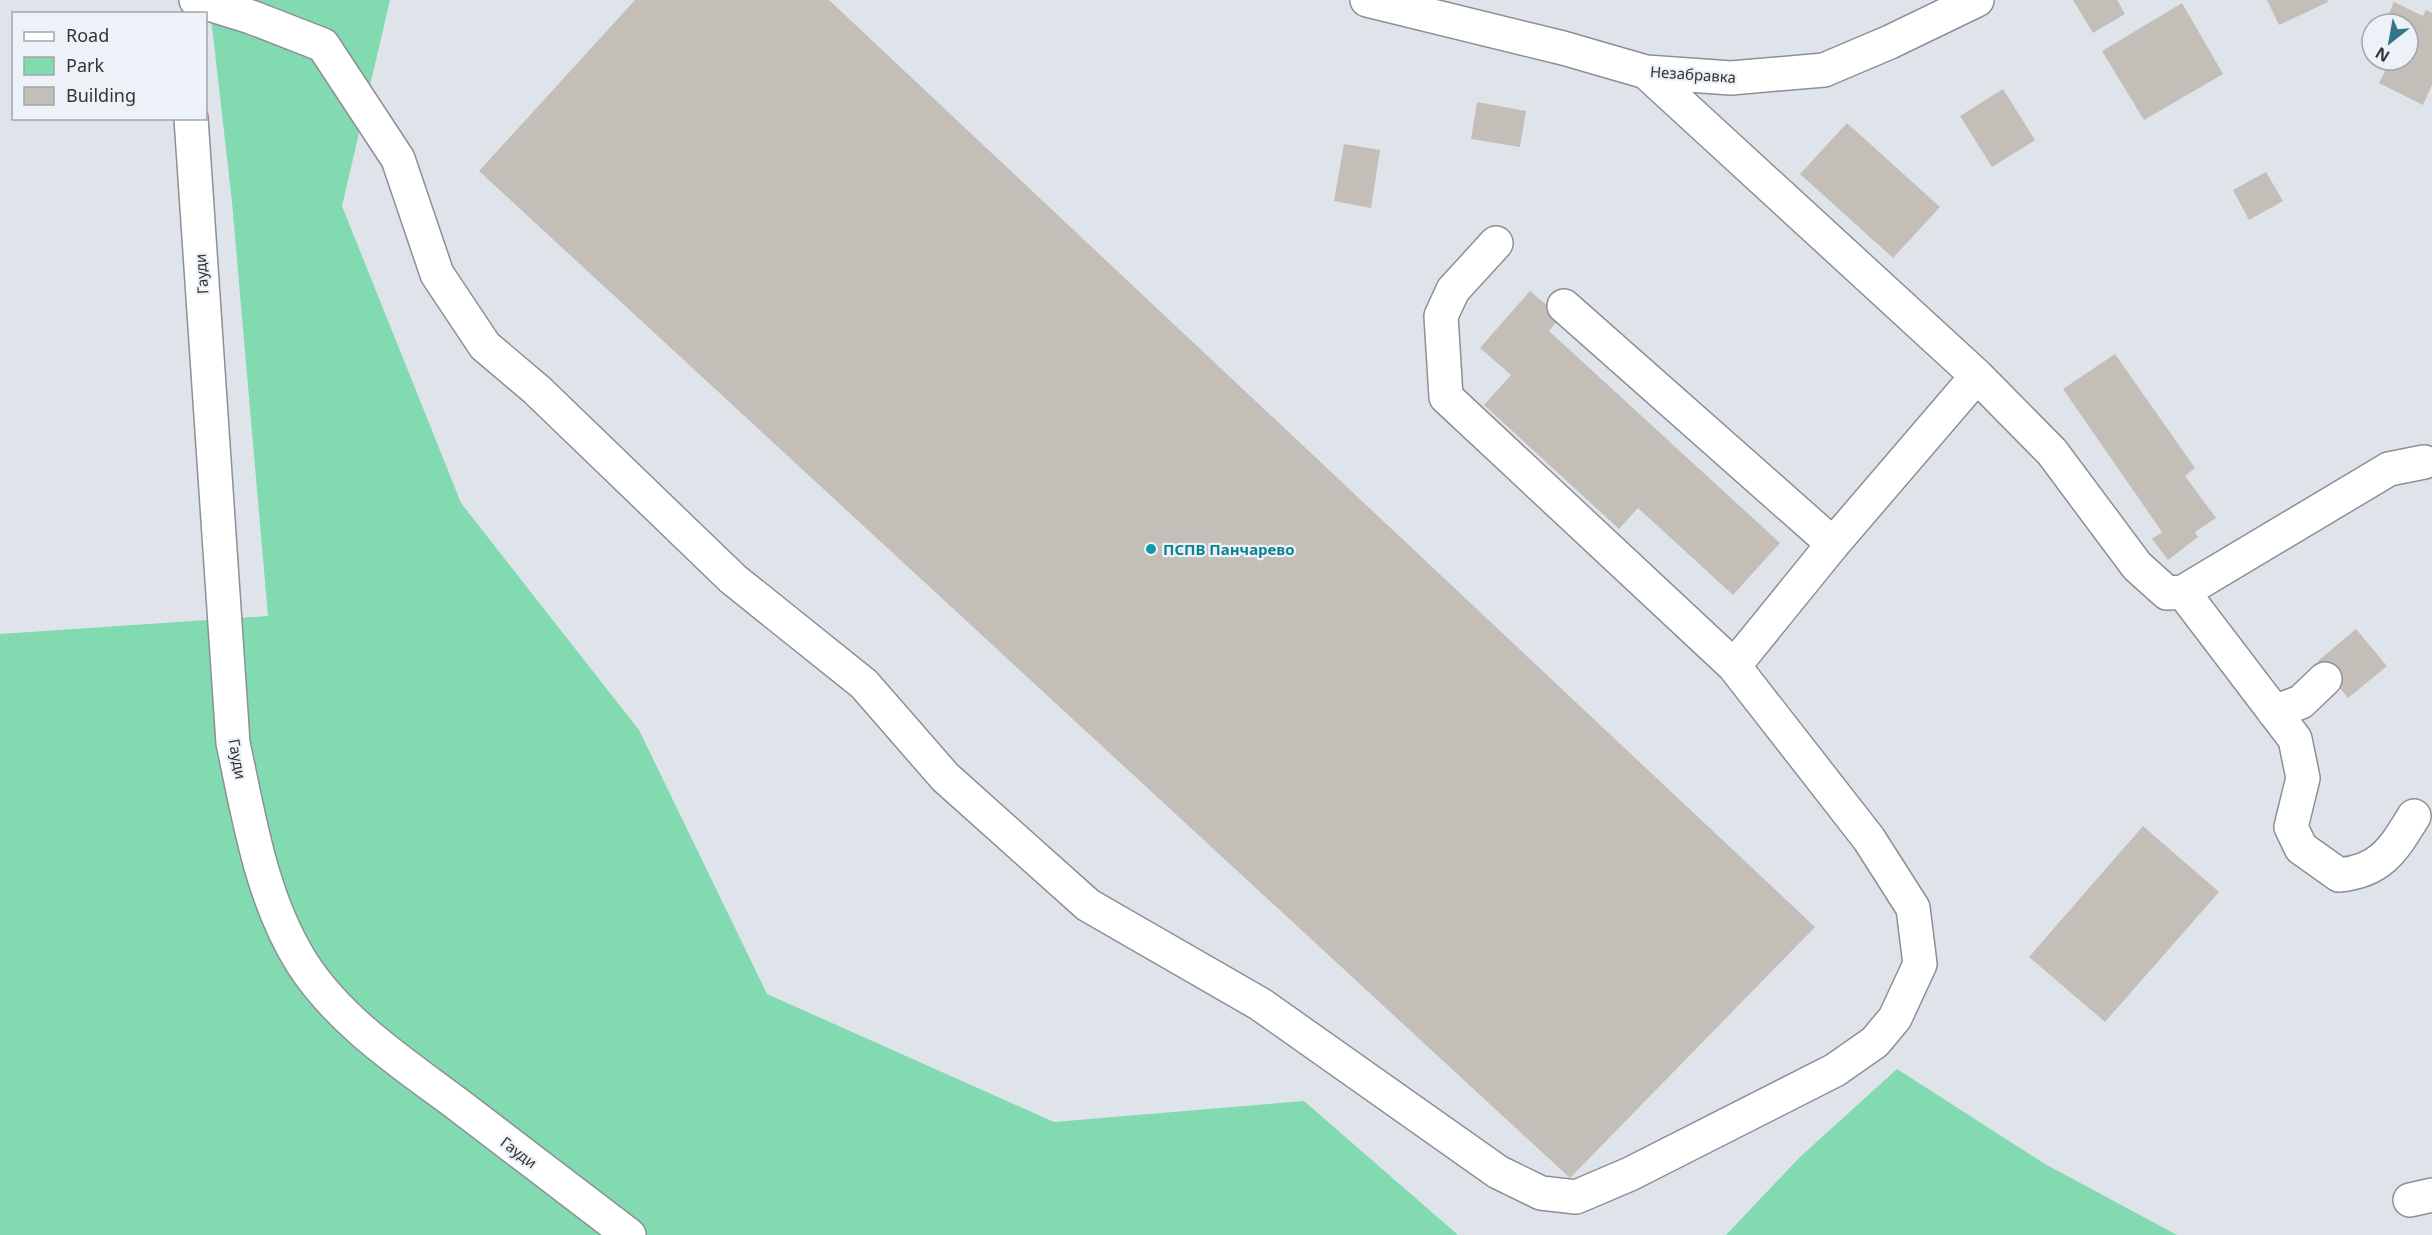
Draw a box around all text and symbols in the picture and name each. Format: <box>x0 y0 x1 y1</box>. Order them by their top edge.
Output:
legend <box>12 12 207 120</box>
north arrow <box>2360 12 2420 72</box>
text: Road <box>66 23 109 47</box>
text: N <box>2371 42 2394 68</box>
text: Park <box>66 53 104 77</box>
street label: Незабравка <box>1649 61 1737 87</box>
text: Building <box>66 83 136 107</box>
street label: Гауди <box>190 253 212 295</box>
place label: ПСПВ Панчарево <box>1163 539 1295 559</box>
marker: ПСПВ Панчарево <box>1144 542 1158 556</box>
street label: Гауди <box>225 737 251 781</box>
street label: Гауди <box>497 1132 541 1172</box>

